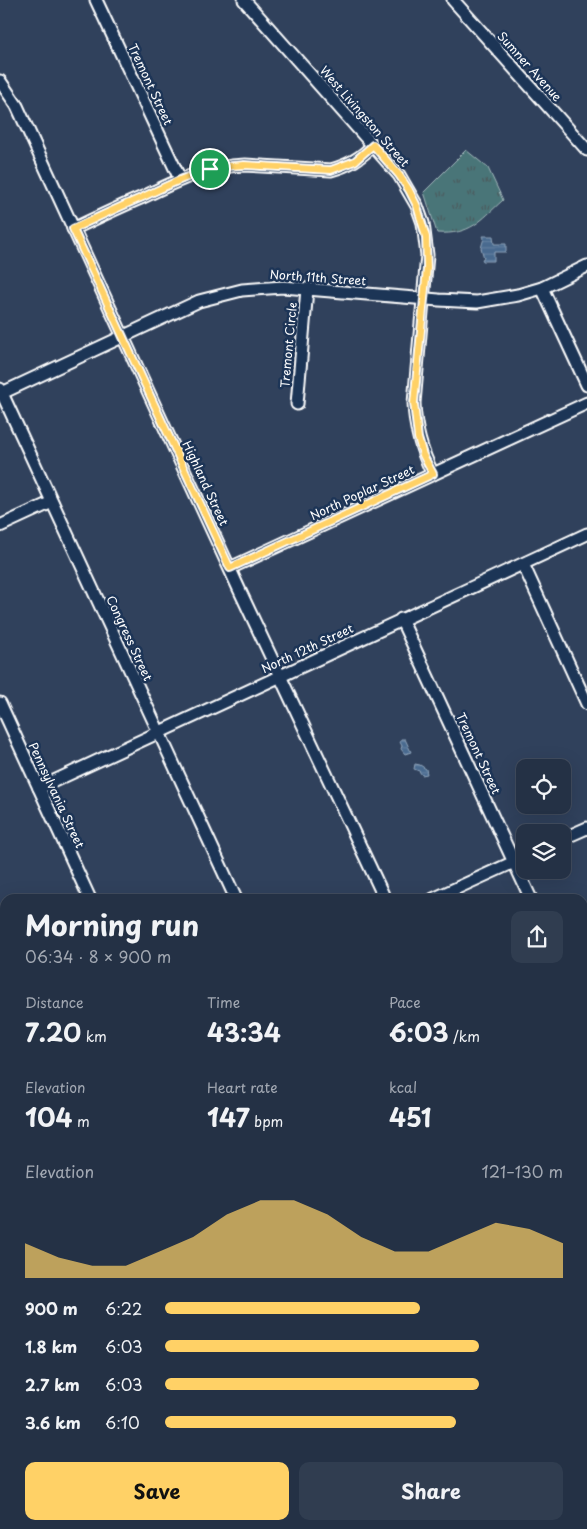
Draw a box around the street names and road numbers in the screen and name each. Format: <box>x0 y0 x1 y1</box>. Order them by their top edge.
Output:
street label: Sumner Avenue <box>494 27 567 105</box>
street label: Tremont Street <box>124 40 178 128</box>
street label: West Livingston Street <box>316 62 414 171</box>
street label: North 11th Street <box>269 265 367 289</box>
street label: Tremont Circle <box>275 301 301 389</box>
street label: Highland Street <box>178 438 234 528</box>
street label: North Poplar Street <box>307 460 417 524</box>
street label: Congress Street <box>102 592 158 684</box>
street label: North 12th Street <box>258 619 356 677</box>
street label: Tremont Street <box>452 709 506 797</box>
street label: Pennsylvania Street <box>25 739 89 851</box>

